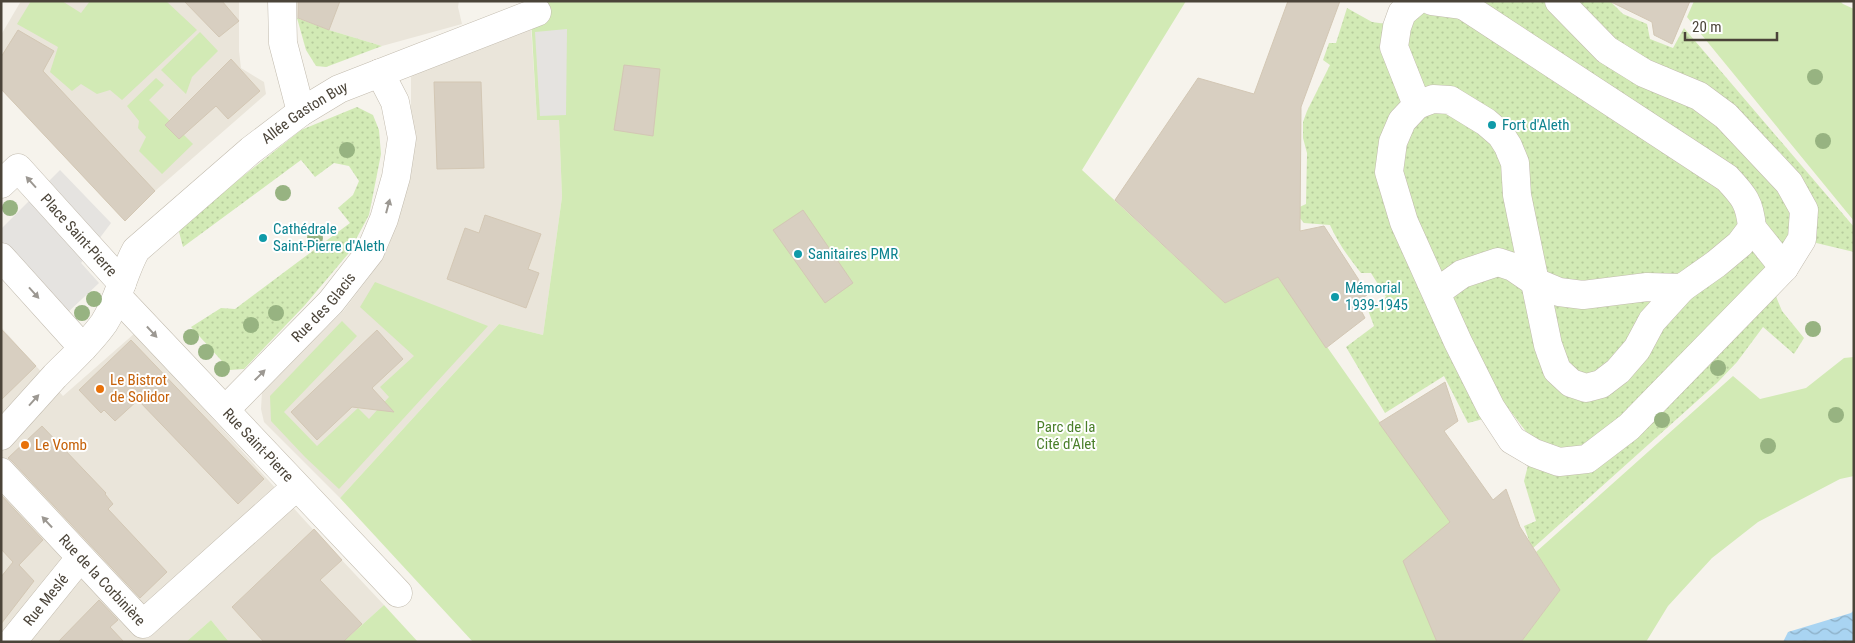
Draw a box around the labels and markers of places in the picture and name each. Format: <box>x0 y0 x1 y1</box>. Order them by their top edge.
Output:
place label: Fort d'Aleth <box>1502 116 1569 134</box>
marker: Fort d'Aleth <box>1486 119 1498 131</box>
place label: Cathédrale Saint-Pierre d'Aleth <box>273 220 385 255</box>
marker: Cathédrale Saint-Pierre d'Aleth <box>257 232 269 244</box>
place label: Sanitaires PMR <box>808 245 898 263</box>
marker: Sanitaires PMR <box>792 248 804 260</box>
place label: Mémorial 1939-1945 <box>1345 279 1408 314</box>
marker: Mémorial 1939-1945 <box>1329 291 1341 303</box>
place label: Le Bistrot de Solidor <box>110 371 170 406</box>
marker: Le Bistrot de Solidor <box>94 383 106 395</box>
place label: Le Vomb <box>35 436 87 454</box>
marker: Le Vomb <box>19 439 31 451</box>

